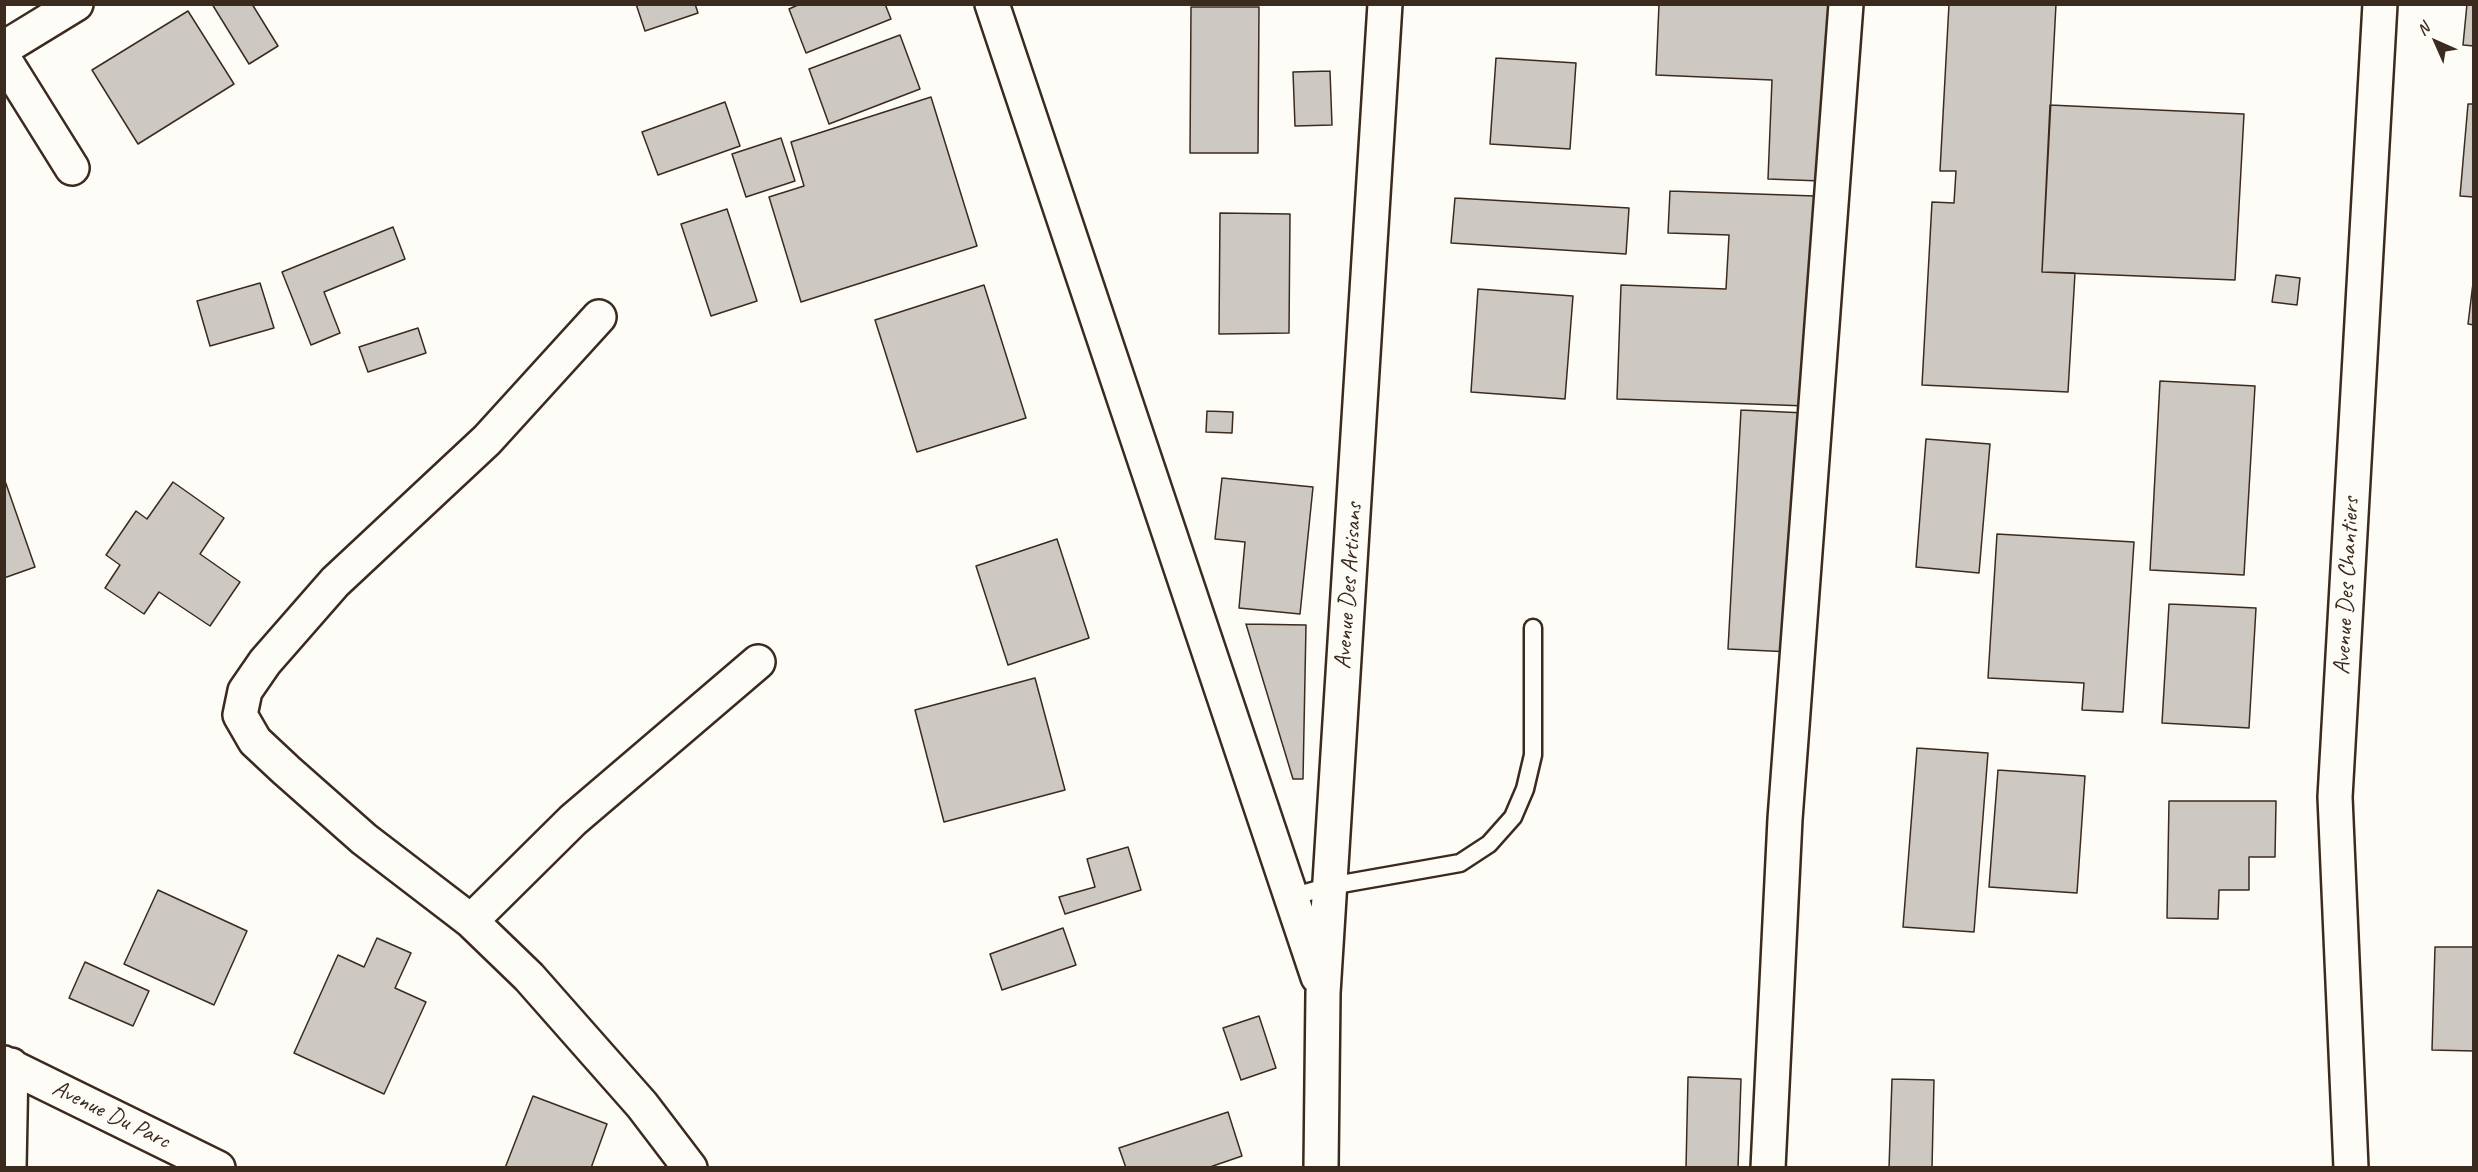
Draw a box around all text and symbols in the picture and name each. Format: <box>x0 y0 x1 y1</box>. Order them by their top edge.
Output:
north arrow <box>2406 12 2466 72</box>
text: N <box>2413 19 2434 40</box>
street label: Avenue Des Chantiers <box>2328 497 2366 675</box>
street label: Avenue Des Artisans <box>1329 502 1369 670</box>
street label: Avenue Du Parc <box>48 1074 174 1156</box>

